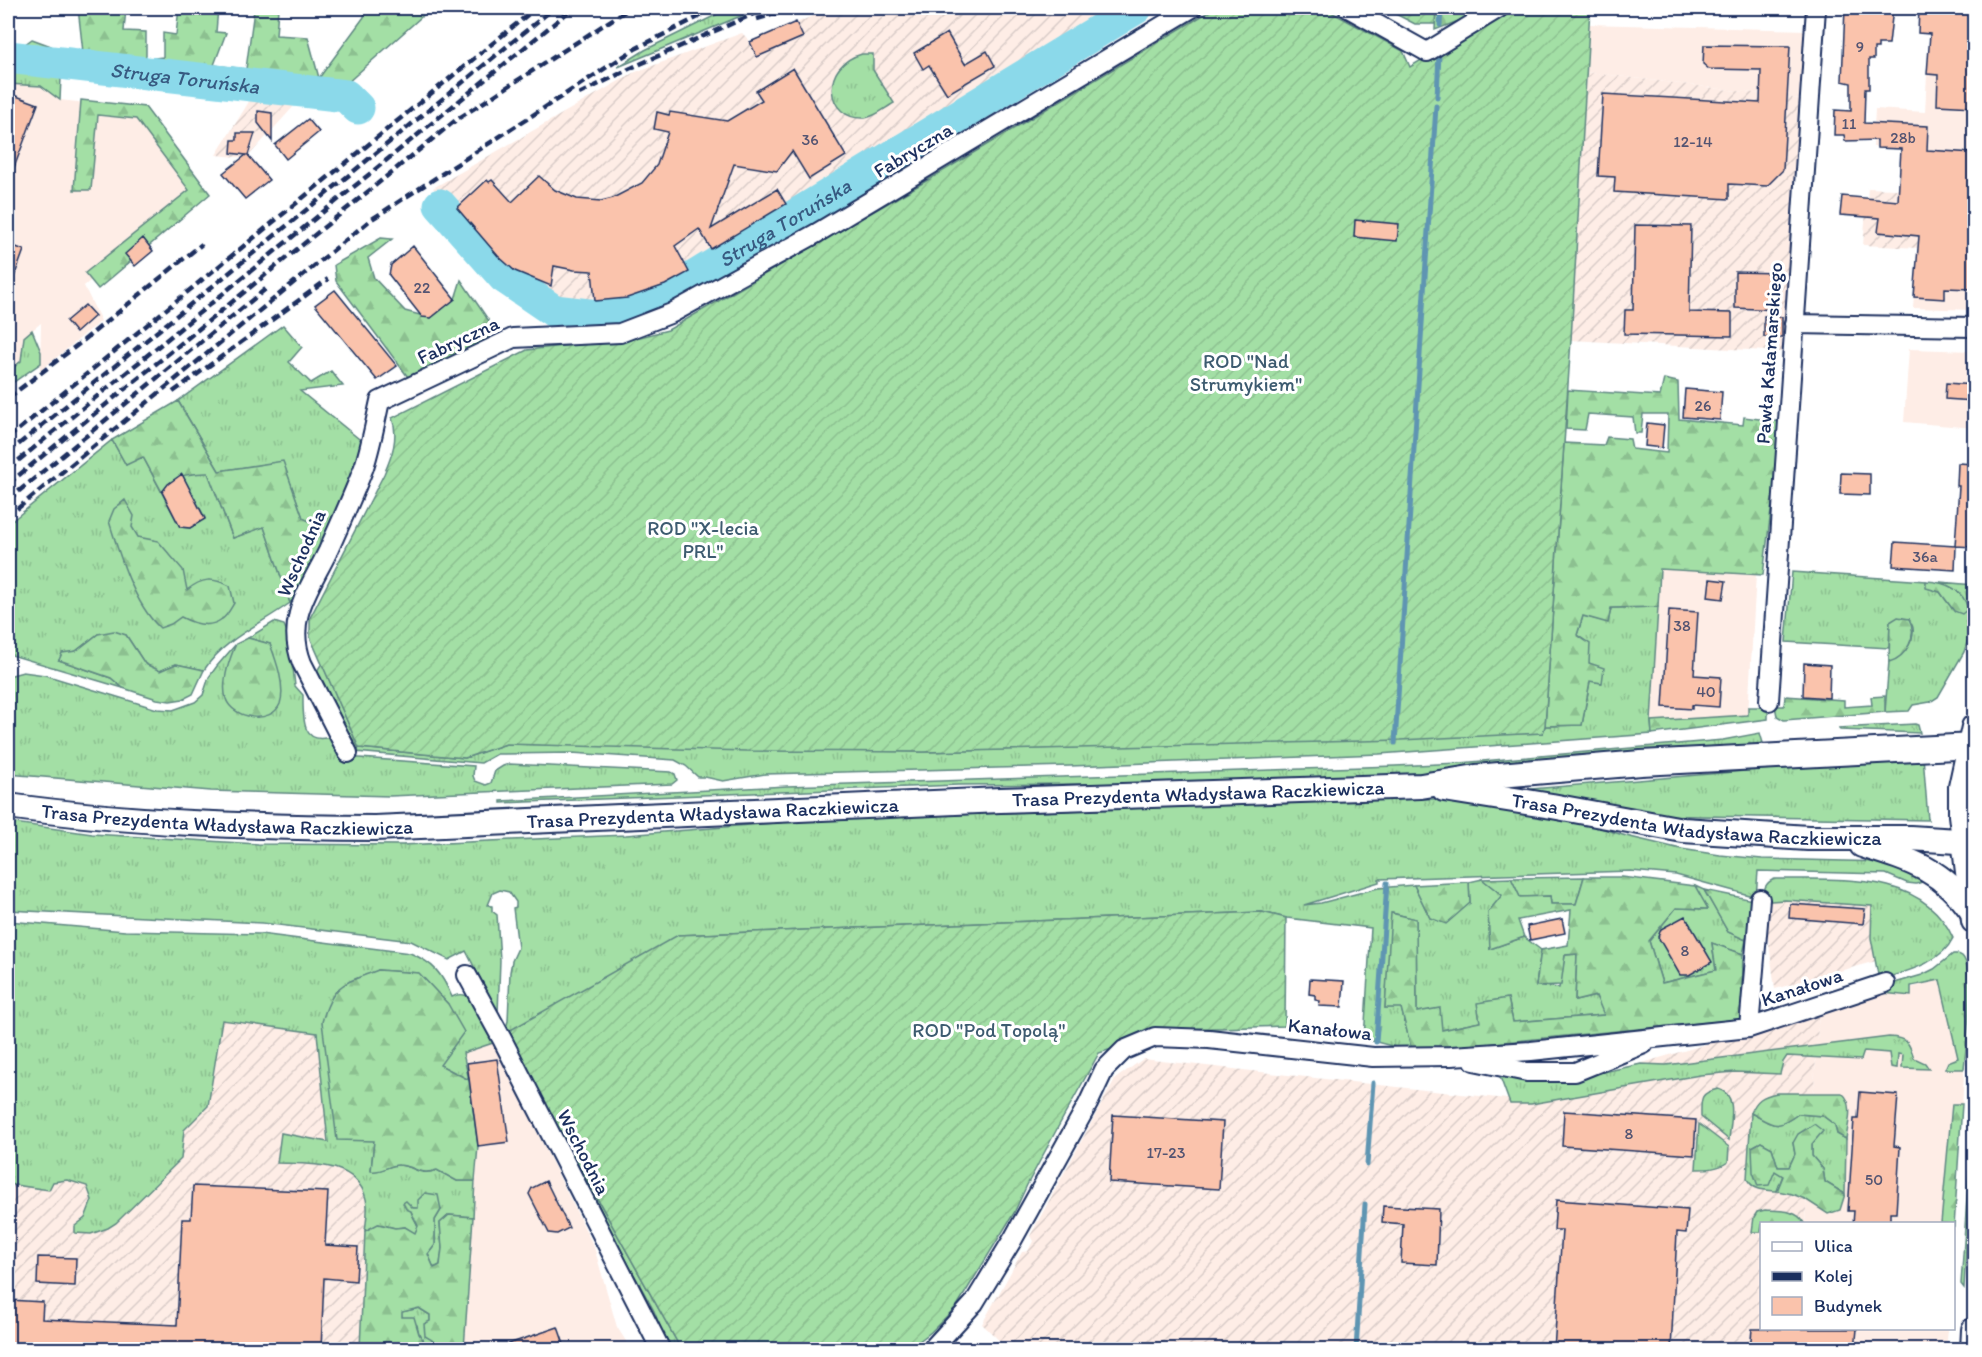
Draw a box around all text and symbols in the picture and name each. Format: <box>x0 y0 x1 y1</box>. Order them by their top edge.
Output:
house number: 9 <box>1856 37 1864 56</box>
water label: Struga Toruńska <box>109 56 261 98</box>
house number: 11 <box>1842 114 1857 133</box>
street label: Fabryczna <box>869 117 957 183</box>
house number: 28b <box>1890 128 1916 147</box>
house number: 36 <box>801 130 819 149</box>
house number: 12-14 <box>1673 132 1713 151</box>
water label: Struga Toruńska <box>714 172 855 272</box>
street label: Pawła Kałamarskiego <box>1751 261 1787 445</box>
house number: 22 <box>414 278 431 297</box>
street label: Fabryczna <box>413 310 503 369</box>
park label: ROD "Nad Strumykiem" <box>1190 349 1302 396</box>
house number: 26 <box>1695 396 1711 415</box>
street label: Wschodnia <box>271 505 331 600</box>
park label: ROD "X-lecia PRL" <box>647 516 759 563</box>
house number: 36a <box>1912 547 1938 566</box>
house number: 38 <box>1673 616 1691 635</box>
house number: 40 <box>1696 682 1716 701</box>
street label: Trasa Prezydenta Władysława Raczkiewicza <box>1012 775 1386 812</box>
street label: Trasa Prezydenta Władysława Raczkiewicza <box>1510 788 1882 850</box>
street label: Trasa Prezydenta Władysława Raczkiewicza <box>526 793 900 833</box>
street label: Trasa Prezydenta Władysława Raczkiewicza <box>40 798 415 840</box>
house number: 8 <box>1681 941 1690 960</box>
street label: Kanałowa <box>1758 962 1846 1011</box>
street label: Kanałowa <box>1287 1013 1374 1045</box>
park label: ROD "Pod Topolą" <box>912 1018 1066 1042</box>
street label: Wschodnia <box>552 1105 616 1199</box>
house number: 8 <box>1625 1124 1634 1143</box>
house number: 17-23 <box>1147 1143 1186 1162</box>
house number: 50 <box>1865 1170 1883 1189</box>
legend <box>1760 1222 1955 1330</box>
text: Ulica <box>1814 1235 1853 1257</box>
text: Kolej <box>1814 1265 1853 1287</box>
text: Budynek <box>1814 1295 1883 1317</box>

